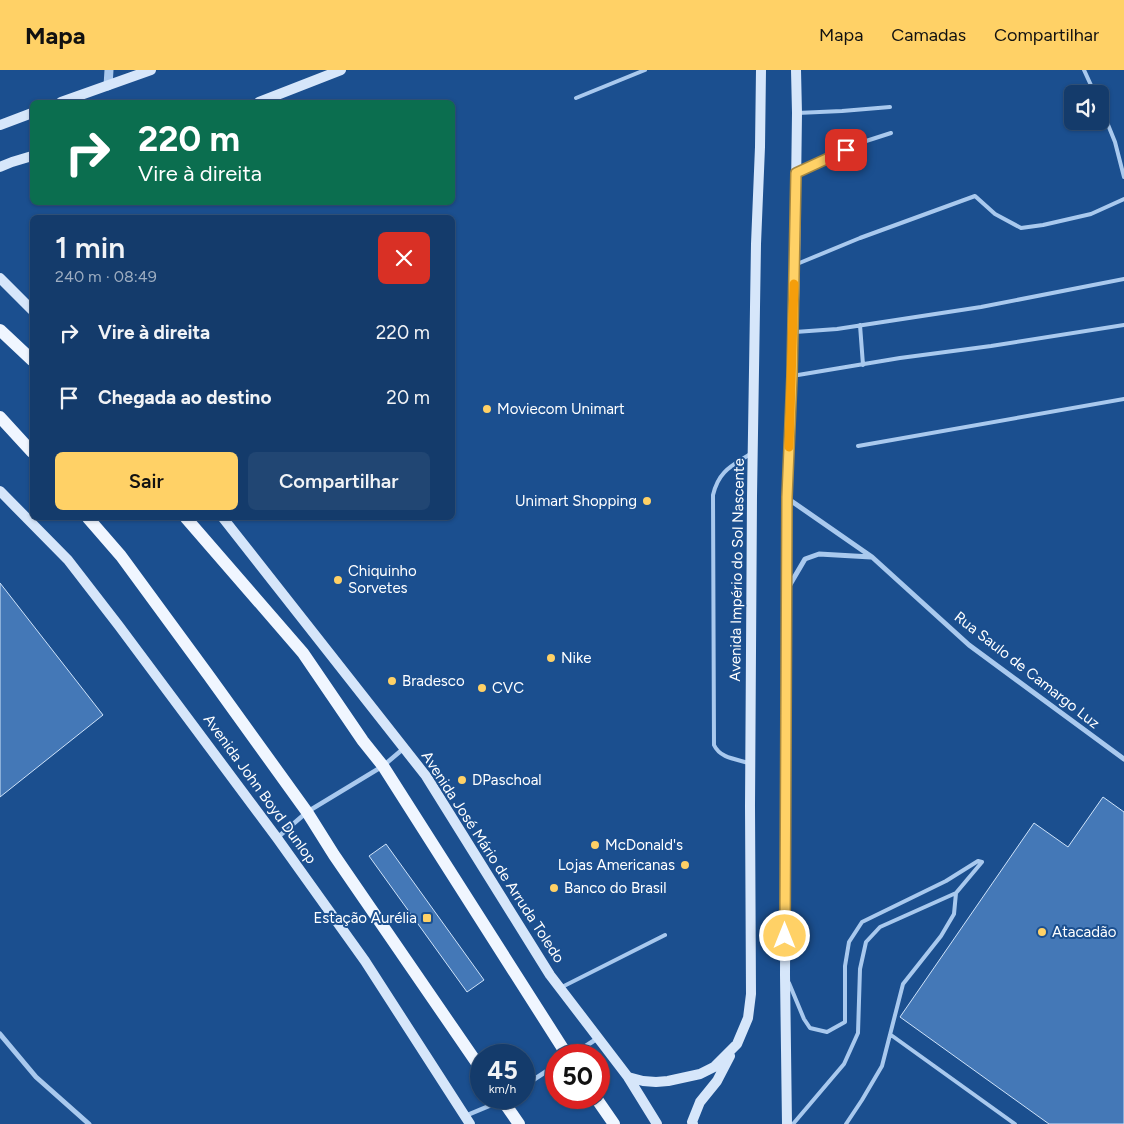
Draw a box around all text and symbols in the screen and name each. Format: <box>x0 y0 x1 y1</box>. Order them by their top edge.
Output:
text: Mapa <box>25 21 86 50</box>
text: Mapa <box>819 24 863 46</box>
text: Camadas <box>891 24 966 46</box>
text: Compartilhar <box>994 24 1099 46</box>
map controls <box>1064 85 1109 130</box>
button: sound <box>1064 85 1109 130</box>
text: 220 m <box>138 118 240 160</box>
icon: right <box>55 120 120 185</box>
pin <box>825 129 867 171</box>
icon: arrive <box>832 136 860 164</box>
text: Vire à direita <box>138 160 262 187</box>
text: 1 min <box>55 229 125 266</box>
button: close <box>378 232 430 284</box>
text: 240 m · 08:49 <box>55 267 157 286</box>
icon: right <box>55 319 83 347</box>
text: Vire à direita <box>98 321 210 344</box>
text: 220 m <box>376 321 430 344</box>
icon: arrive <box>55 384 83 412</box>
text: Chegada ao destino <box>98 386 271 409</box>
text: 20 m <box>386 386 430 409</box>
place label: Moviecom Unimart <box>497 400 625 418</box>
marker: Moviecom Unimart <box>481 403 493 415</box>
button: Sair <box>55 452 238 510</box>
button: Compartilhar <box>248 452 430 510</box>
street label: Avenida Império do Sol Nascente <box>726 458 748 682</box>
place label: Unimart Shopping <box>515 492 637 510</box>
marker: Unimart Shopping <box>641 495 653 507</box>
place label: Chiquinho Sorvetes <box>348 562 417 597</box>
marker: Chiquinho Sorvetes <box>332 574 344 586</box>
street label: Rua Saulo de Camargo Luz <box>951 608 1103 732</box>
place label: Nike <box>561 649 591 667</box>
marker: Nike <box>545 652 557 664</box>
place label: Bradesco <box>402 672 465 690</box>
marker: Bradesco <box>386 675 398 687</box>
place label: CVC <box>492 679 524 697</box>
marker: CVC <box>476 682 488 694</box>
street label: Avenida John Boyd Dunlop <box>200 711 320 867</box>
street label: Avenida José Mário de Arruda Toledo <box>418 748 568 967</box>
place label: DPaschoal <box>472 771 542 789</box>
marker: DPaschoal <box>456 774 468 786</box>
place label: McDonald's <box>605 836 683 854</box>
marker: McDonald's <box>589 839 601 851</box>
place label: Lojas Americanas <box>558 856 675 874</box>
marker: Lojas Americanas <box>679 859 691 871</box>
place label: Banco do Brasil <box>564 879 667 897</box>
marker: Banco do Brasil <box>548 882 560 894</box>
place label: Estação Aurélia <box>313 909 417 927</box>
position arrow <box>758 909 810 961</box>
marker: Estação Aurélia <box>421 912 433 924</box>
place label: Atacadão <box>1052 923 1117 941</box>
marker: Atacadão <box>1036 926 1048 938</box>
speed limit sign: 50 <box>545 1044 610 1109</box>
text: 45 <box>487 1055 518 1085</box>
text: km/h <box>489 1082 516 1096</box>

